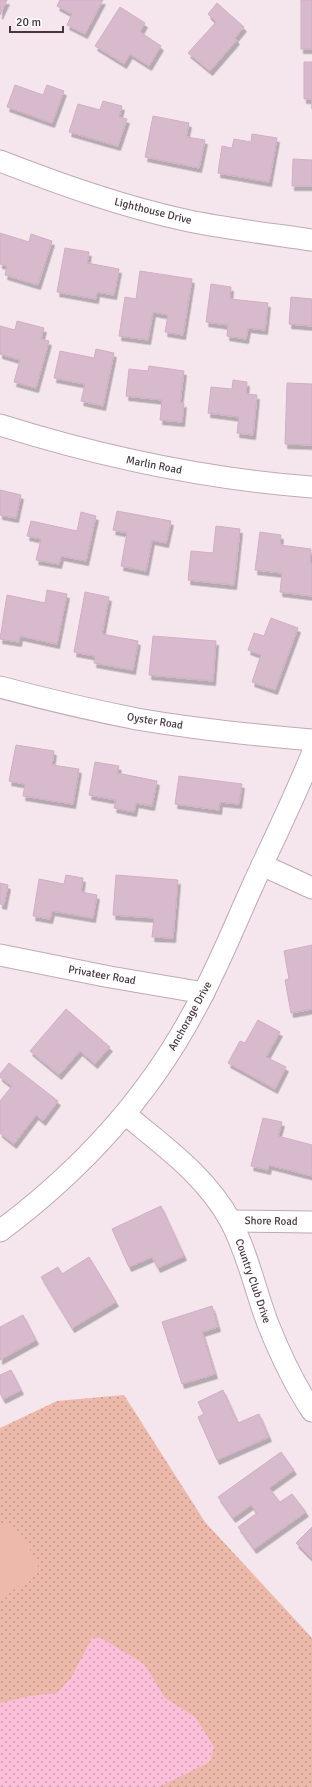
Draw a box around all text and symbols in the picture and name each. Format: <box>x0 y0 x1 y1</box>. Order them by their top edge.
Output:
scale bar <box>10 8 63 34</box>
text: 20 m <box>16 15 41 30</box>
street label: Lighthouse Drive <box>113 195 193 227</box>
street label: Marlin Road <box>125 453 183 477</box>
street label: Oyster Road <box>126 710 184 732</box>
street label: Privateer Road <box>67 963 137 987</box>
street label: Anchorage Drive <box>166 979 214 1053</box>
street label: Shore Road <box>244 1214 298 1228</box>
street label: Country Club Drive <box>232 1237 274 1325</box>

